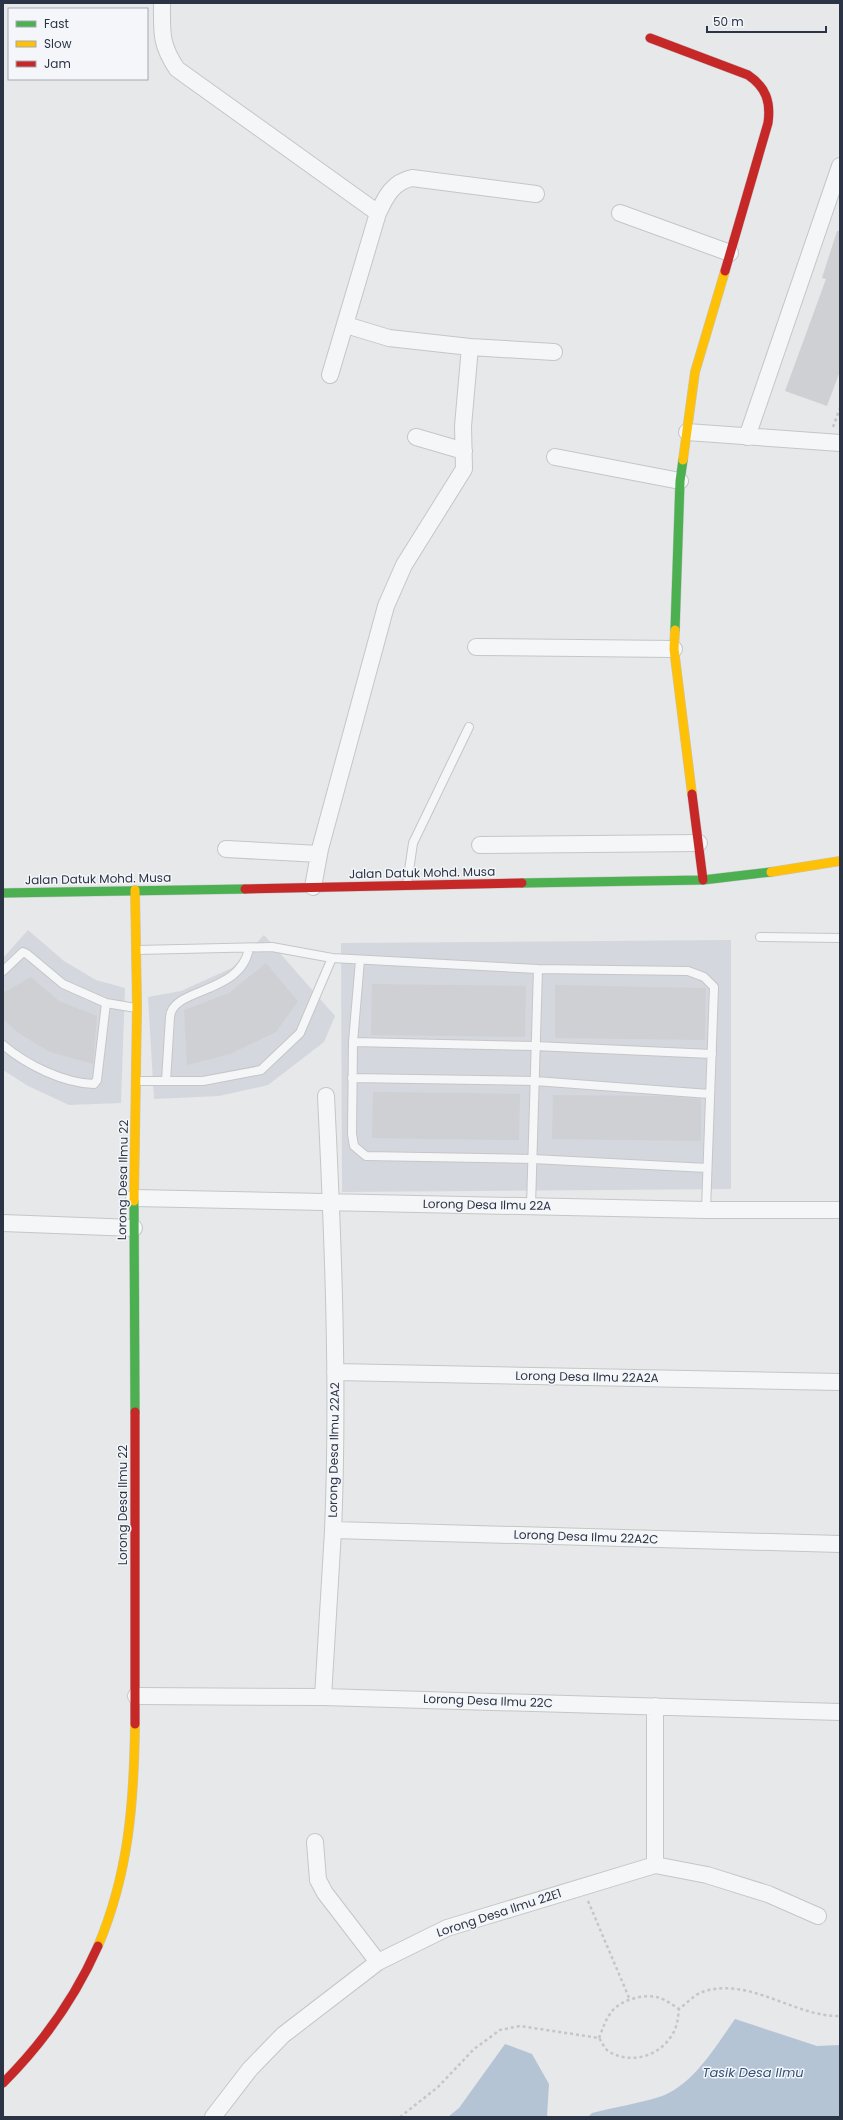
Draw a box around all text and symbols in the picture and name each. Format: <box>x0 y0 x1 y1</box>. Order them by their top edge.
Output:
legend <box>8 8 148 80</box>
scale bar <box>707 8 826 34</box>
text: 50 m <box>713 13 744 30</box>
text: Fast <box>44 15 69 32</box>
text: Slow <box>44 35 72 52</box>
text: Jam <box>44 55 71 72</box>
street label: Jalan Datuk Mohd. Musa <box>349 863 495 882</box>
street label: Jalan Datuk Mohd. Musa <box>25 869 171 888</box>
street label: Lorong Desa Ilmu 22 <box>113 1120 132 1240</box>
street label: Lorong Desa Ilmu 22A <box>423 1195 551 1214</box>
street label: Lorong Desa Ilmu 22A2A <box>515 1367 659 1386</box>
street label: Lorong Desa Ilmu 22A2 <box>324 1382 343 1518</box>
street label: Lorong Desa Ilmu 22 <box>114 1445 131 1565</box>
street label: Lorong Desa Ilmu 22A2C <box>513 1525 659 1548</box>
street label: Lorong Desa Ilmu 22C <box>423 1690 553 1711</box>
street label: Lorong Desa Ilmu 22E1 <box>434 1884 564 1941</box>
water label: Tasik Desa Ilmu <box>702 2063 804 2082</box>

